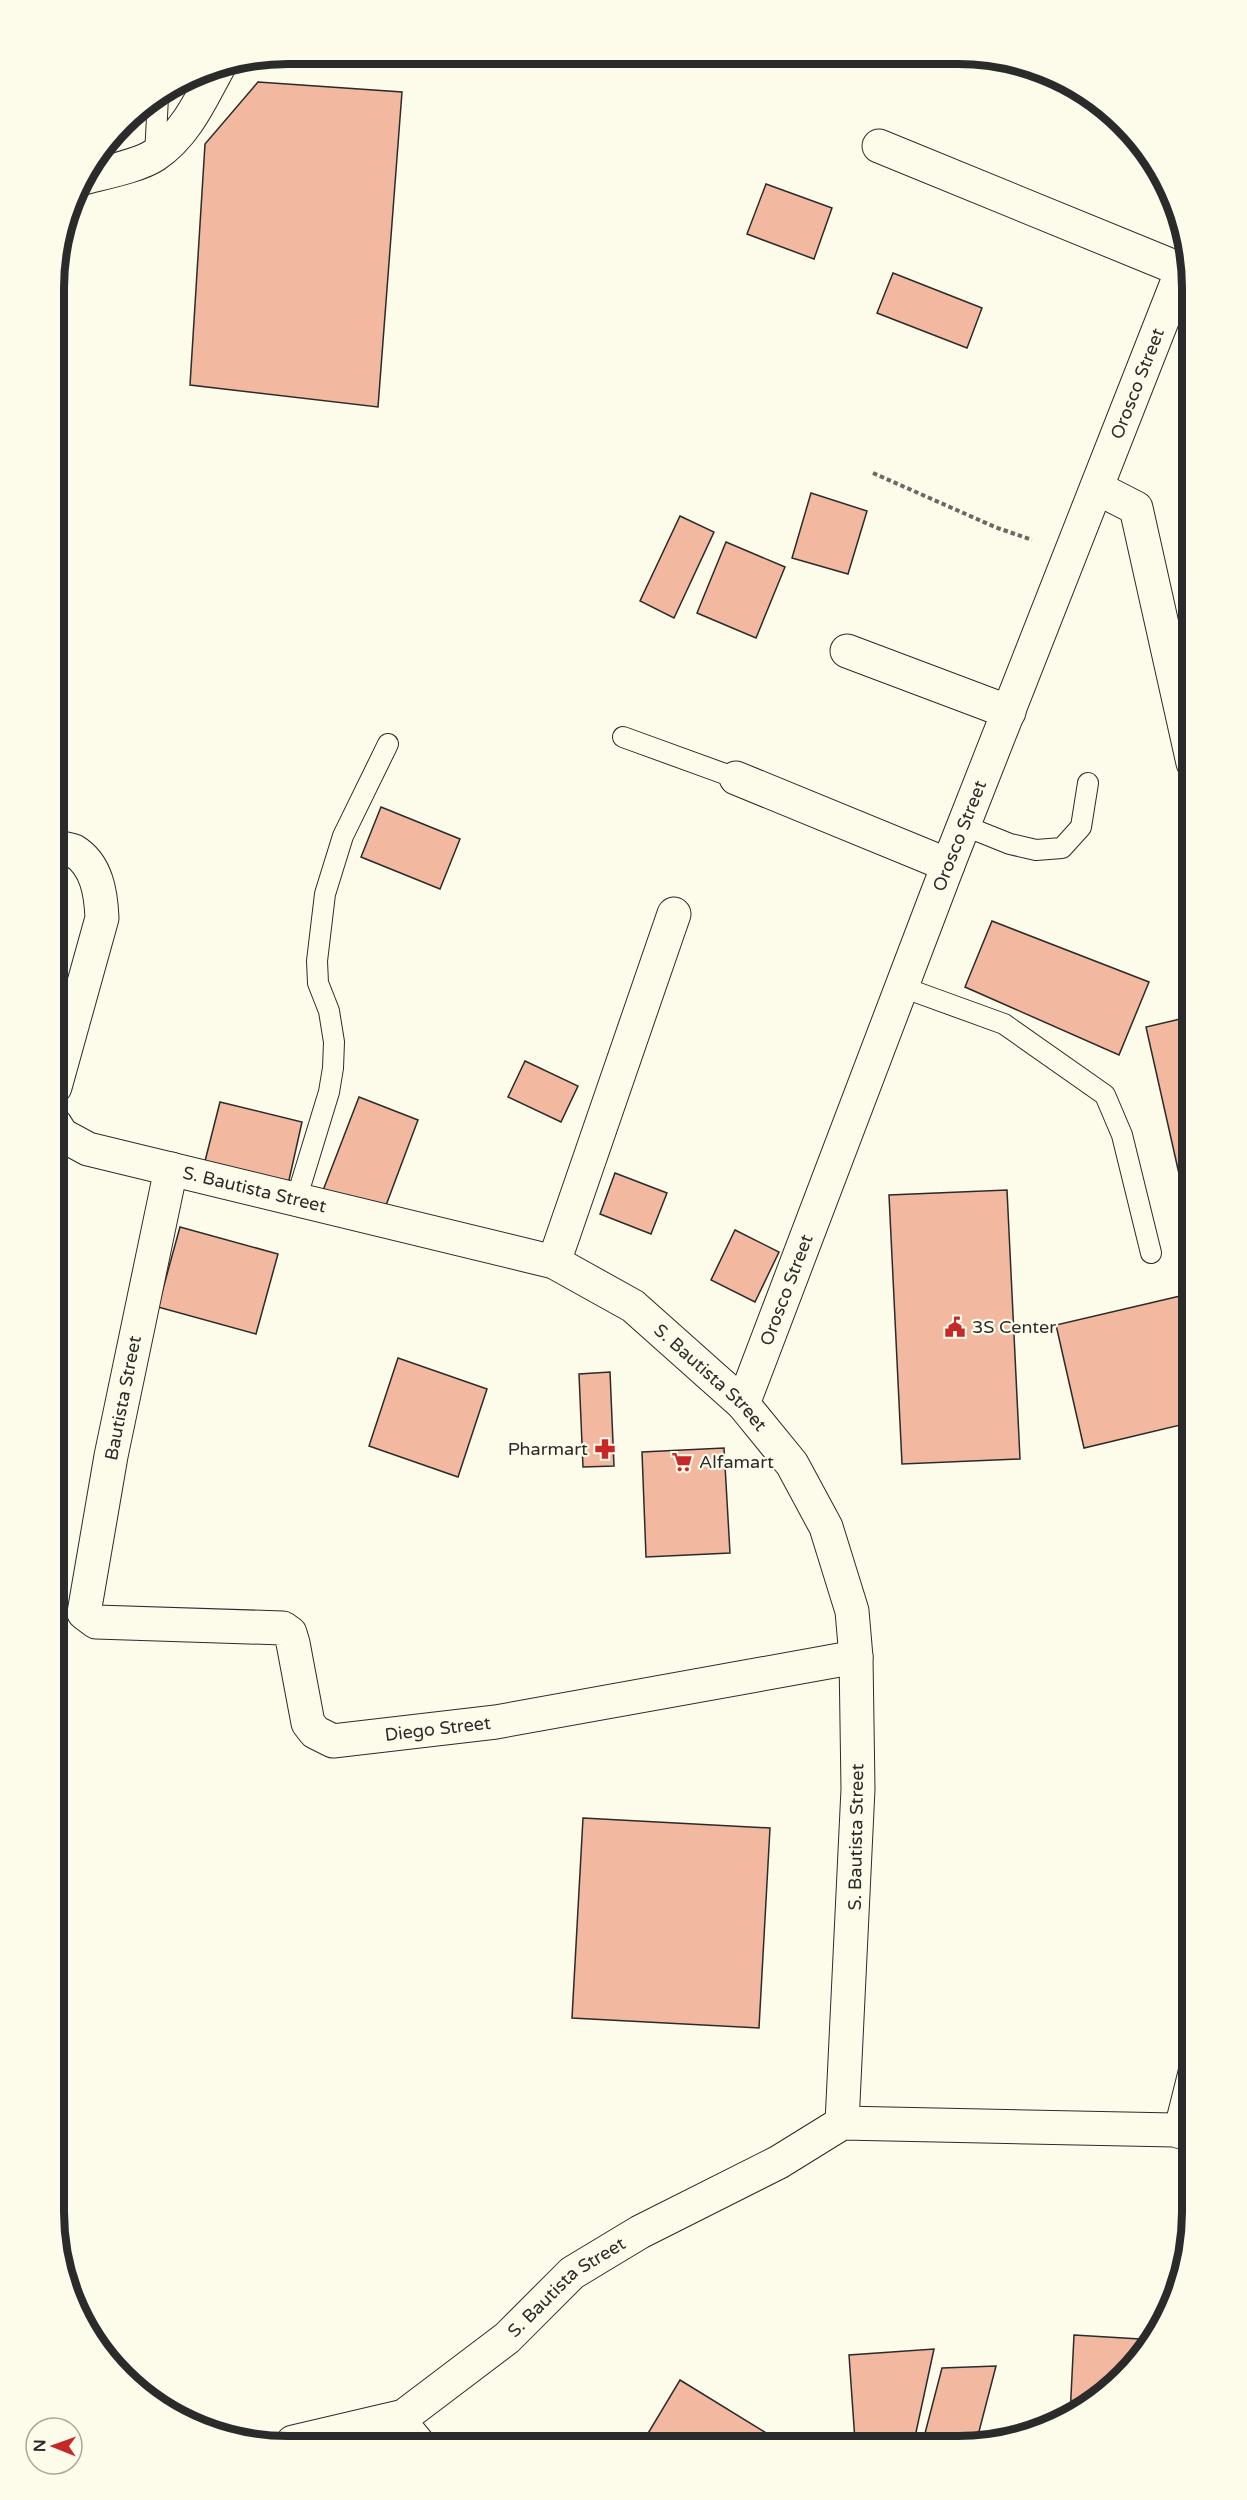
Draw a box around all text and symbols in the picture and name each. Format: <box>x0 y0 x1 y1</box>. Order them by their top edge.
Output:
street label: Orosco Street <box>1106 325 1169 442</box>
street label: Orosco Street <box>928 777 991 894</box>
street label: S. Bautista Street <box>181 1161 329 1217</box>
street label: Orosco Street <box>755 1231 818 1349</box>
public building icon: 3S Center <box>943 1315 967 1339</box>
place label: 3S Center <box>972 1316 1056 1338</box>
street label: S. Bautista Street <box>650 1319 772 1436</box>
street label: Bautista Street <box>100 1334 146 1462</box>
pharmacy icon: Pharmart <box>593 1437 617 1461</box>
place label: Pharmart <box>508 1438 588 1460</box>
supermarket icon: Alfamart <box>670 1450 694 1474</box>
place label: Alfamart <box>699 1451 774 1473</box>
street label: Diego Street <box>384 1712 492 1746</box>
street label: S. Bautista Street <box>844 1763 868 1911</box>
street label: S. Bautista Street <box>503 2232 630 2342</box>
north arrow <box>24 2416 84 2476</box>
text: N <box>30 2439 50 2452</box>

